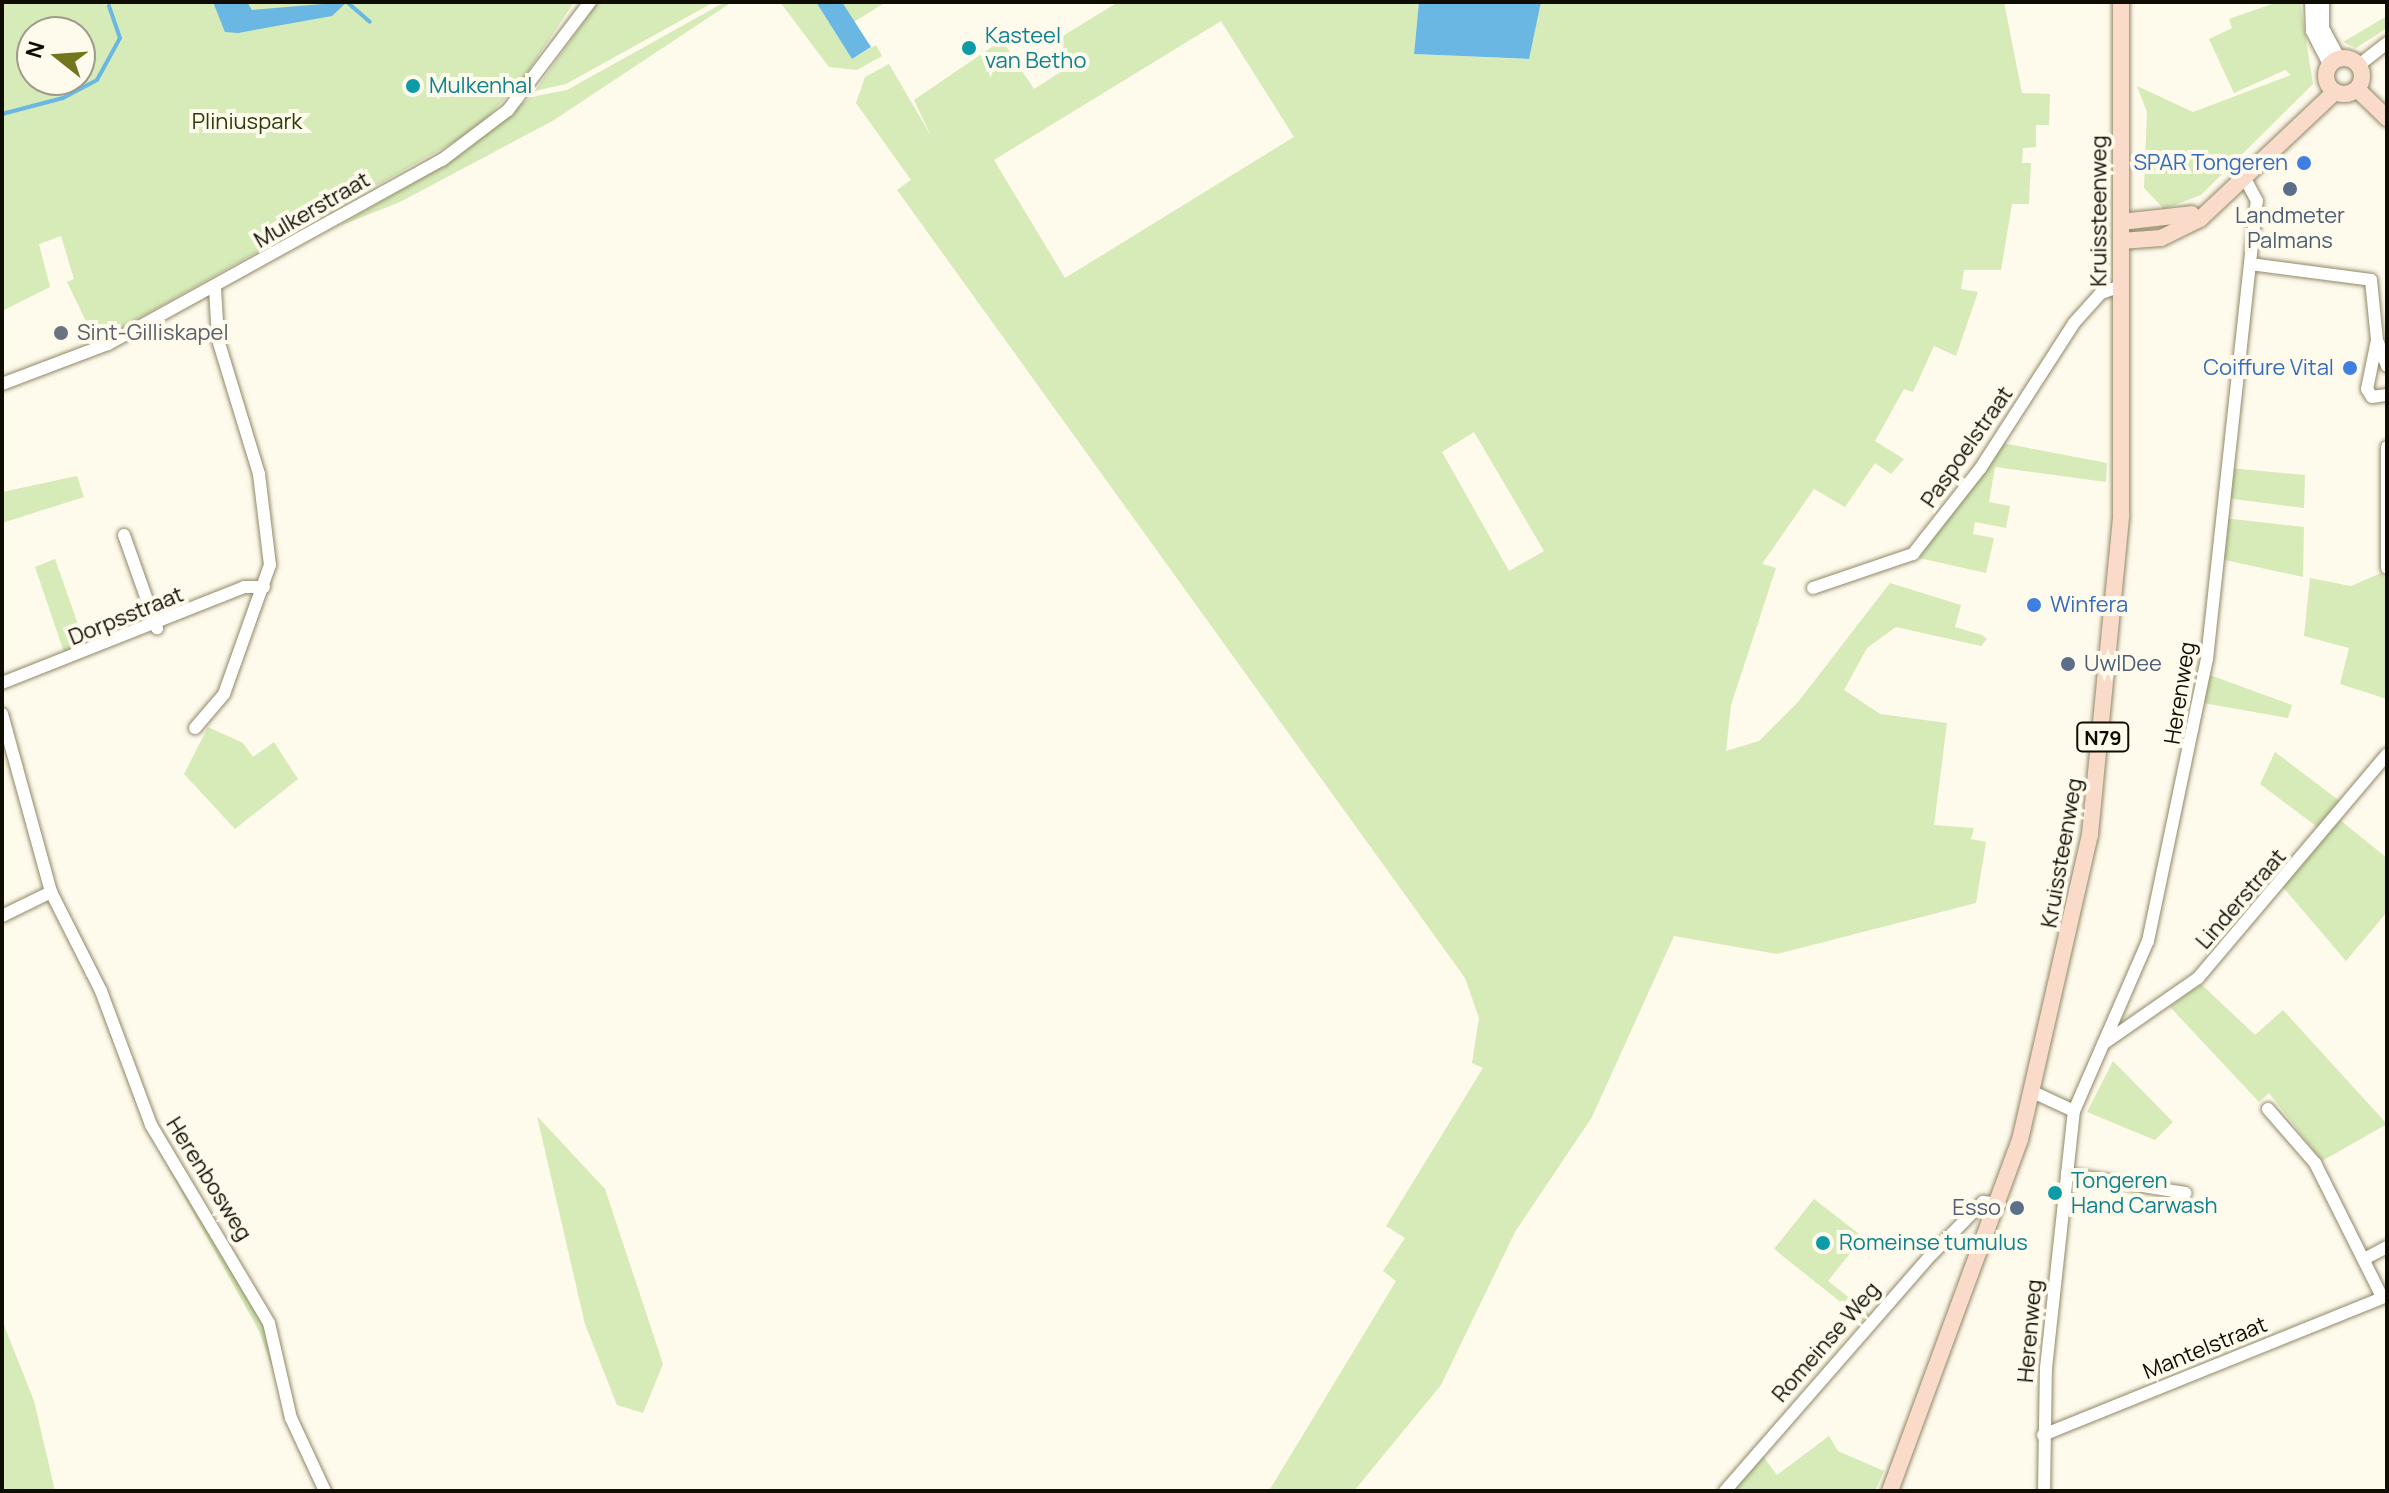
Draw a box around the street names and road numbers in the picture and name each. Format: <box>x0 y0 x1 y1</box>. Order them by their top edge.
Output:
street label: Kruissteenweg <box>2086 135 2112 287</box>
street label: Mulkerstraat <box>250 166 374 254</box>
street label: Paspoelstraat <box>1916 381 2018 513</box>
street label: Dorpsstraat <box>65 581 187 651</box>
street label: Herenweg <box>2159 640 2201 746</box>
road number: N79 <box>2075 721 2131 753</box>
street label: Kruissteenweg <box>2036 776 2088 930</box>
street label: Linderstraat <box>2190 844 2292 954</box>
street label: Herenbosweg <box>161 1112 257 1246</box>
street label: Romeinse Weg <box>1767 1277 1885 1407</box>
street label: Herenweg <box>2012 1278 2048 1384</box>
street label: Mantelstraat <box>2139 1311 2271 1385</box>

